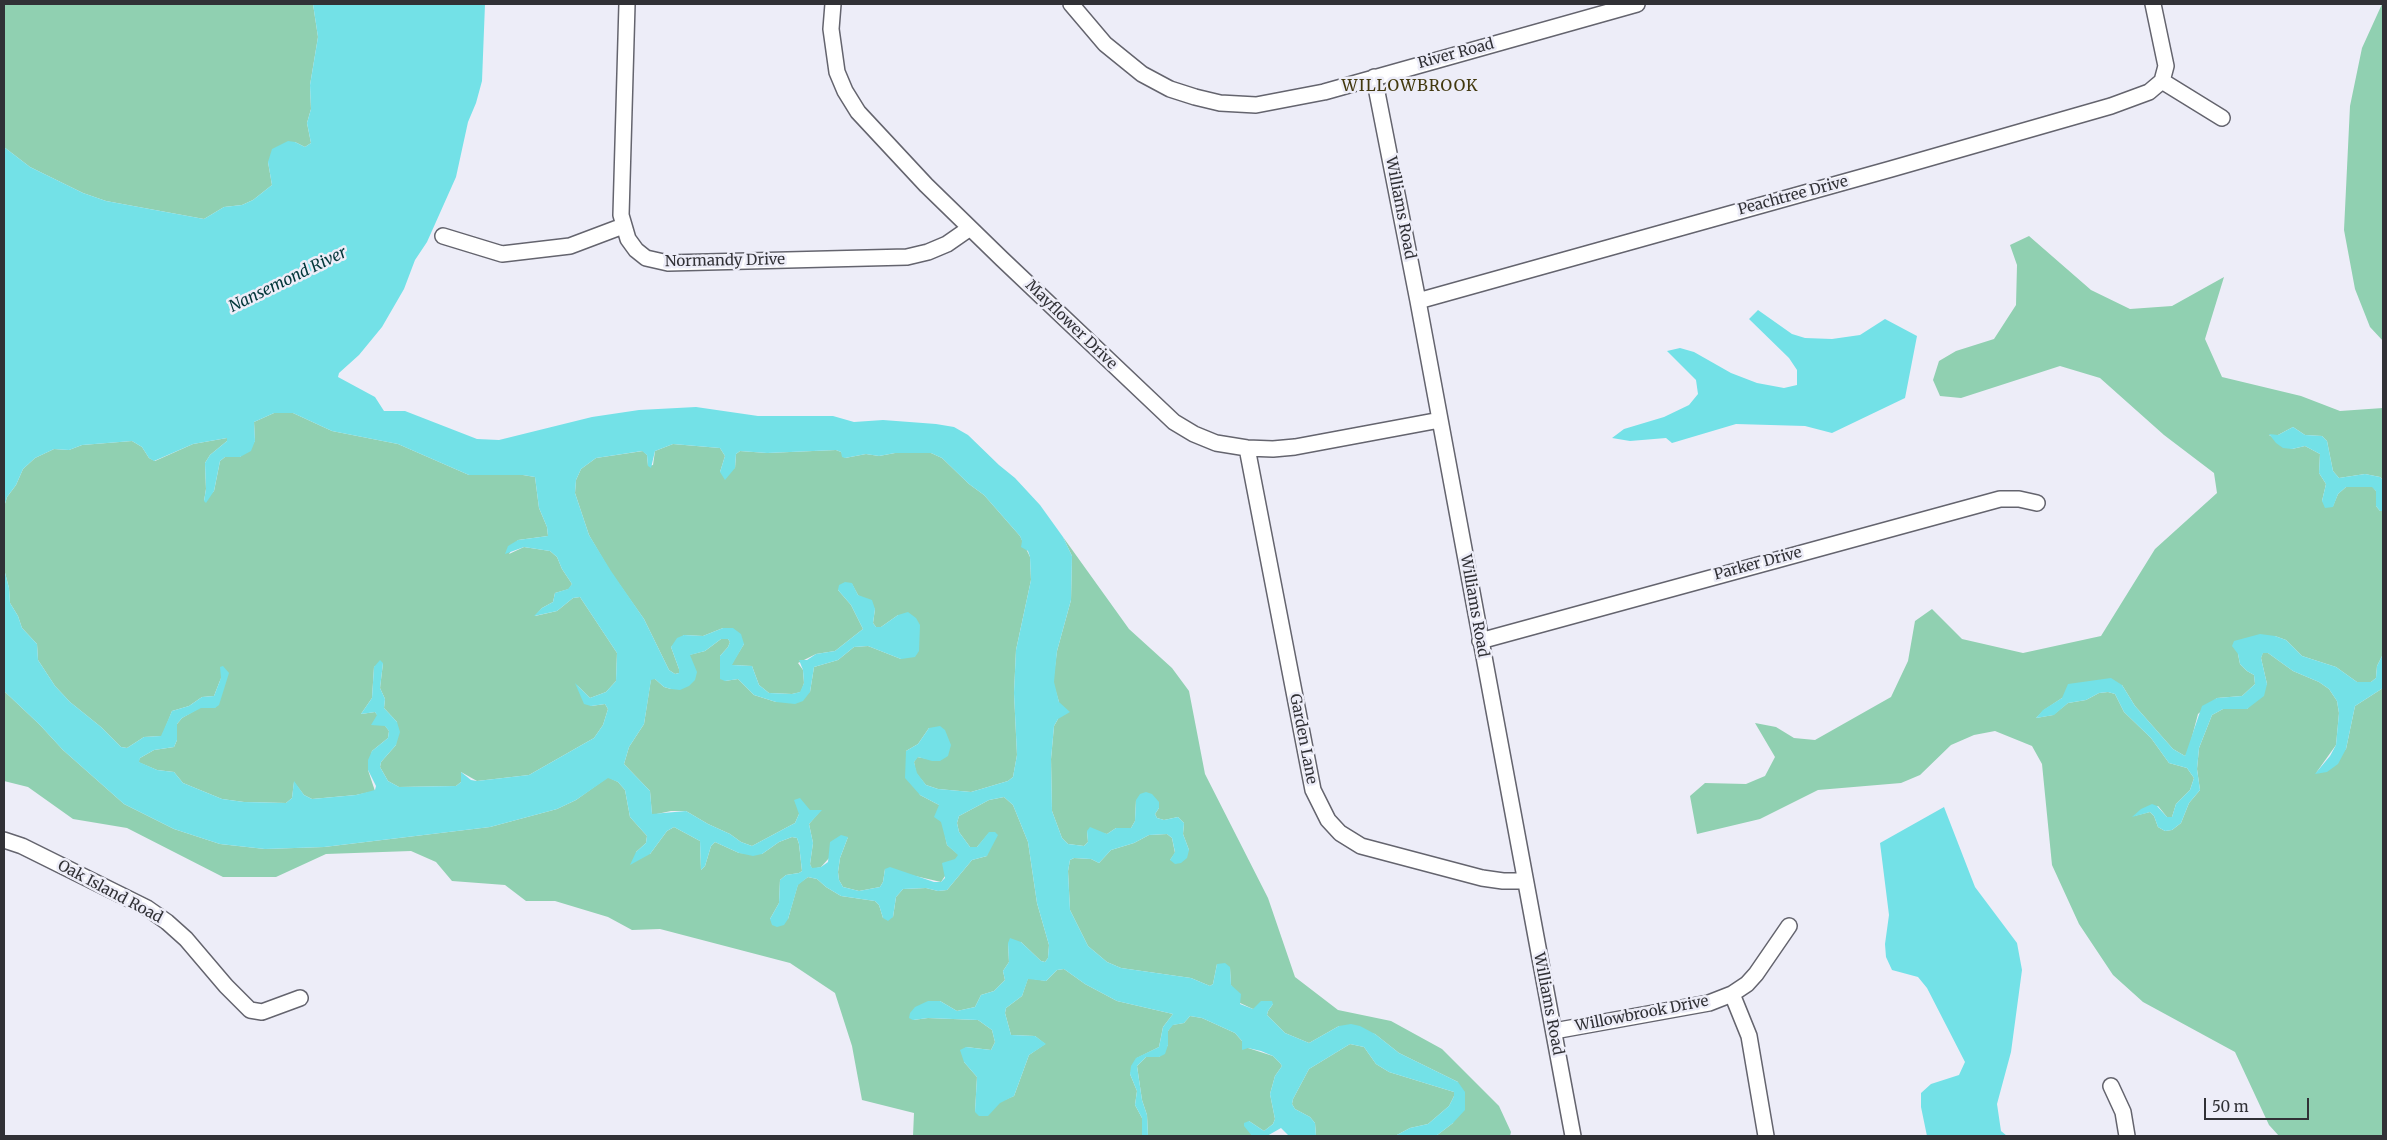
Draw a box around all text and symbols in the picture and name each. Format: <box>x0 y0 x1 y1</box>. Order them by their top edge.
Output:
street label: River Road <box>1416 35 1496 73</box>
district label: WILLOWBROOK <box>1340 76 1480 96</box>
street label: Williams Road <box>1381 155 1419 261</box>
street label: Peachtree Drive <box>1736 173 1850 219</box>
water label: Nansemond River <box>226 243 350 317</box>
street label: Normandy Drive <box>665 251 785 271</box>
street label: Mayflower Drive <box>1021 277 1121 373</box>
street label: Parker Drive <box>1712 544 1804 584</box>
street label: Williams Road <box>1456 553 1492 659</box>
street label: Garden Lane <box>1285 693 1321 785</box>
street label: Oak Island Road <box>54 857 166 927</box>
street label: Williams Road <box>1529 951 1567 1057</box>
street label: Willowbrook Drive <box>1574 992 1710 1036</box>
scale bar <box>2207 1088 2312 1120</box>
text: 50 m <box>2212 1097 2249 1116</box>

